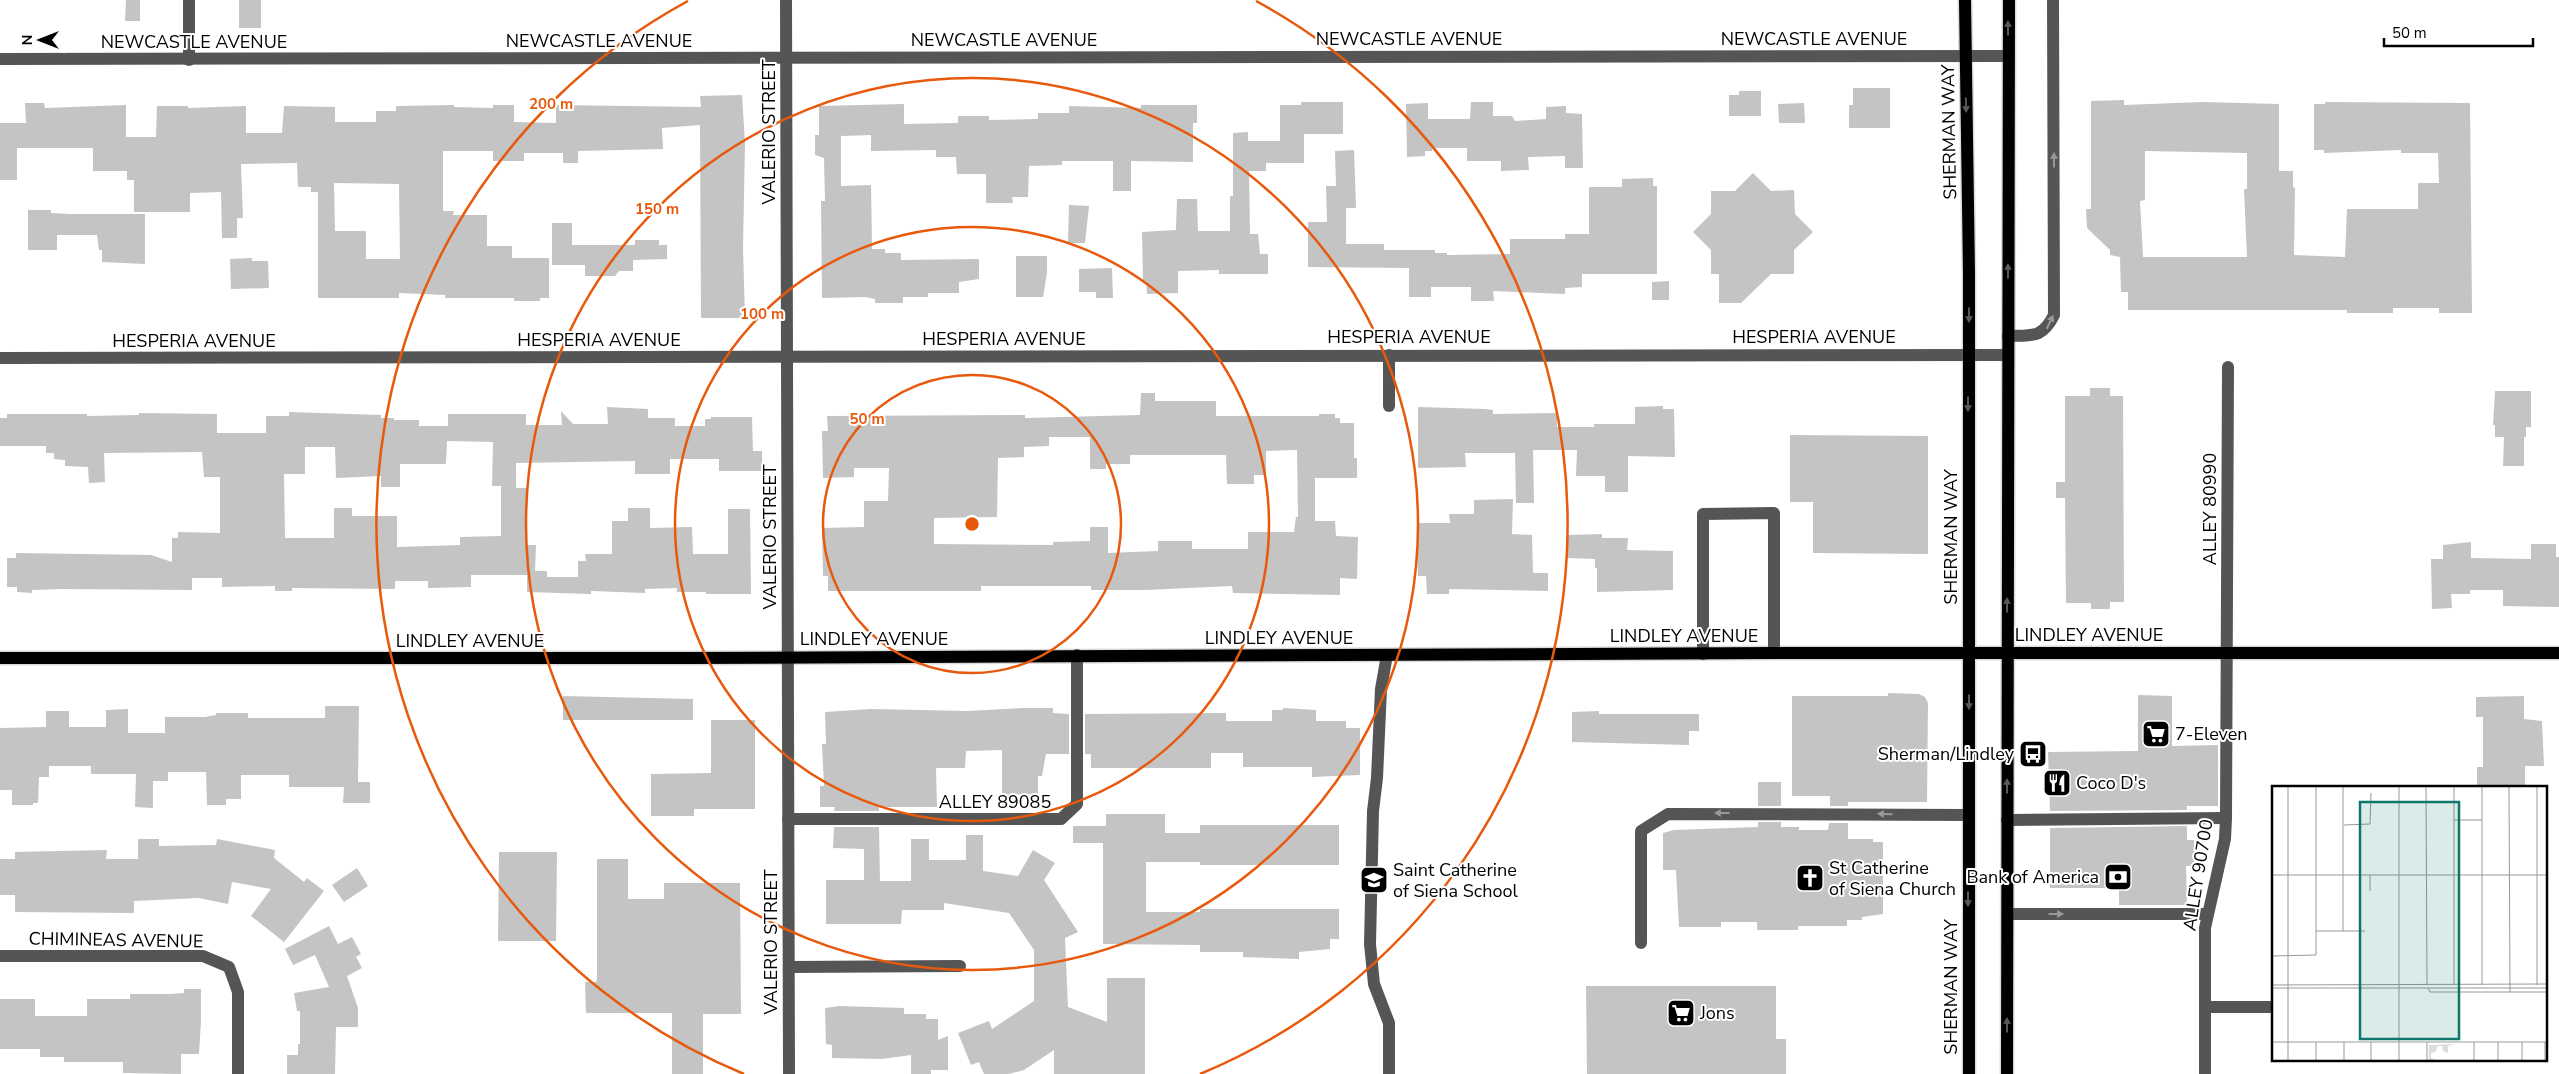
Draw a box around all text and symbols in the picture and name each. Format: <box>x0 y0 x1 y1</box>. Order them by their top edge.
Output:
north arrow <box>15 15 65 65</box>
scale bar <box>2384 15 2533 47</box>
one-way arrow <box>2004 20 2012 36</box>
text: 50 m <box>2392 23 2427 43</box>
street label: NEWCASTLE AVENUE <box>1316 27 1502 51</box>
street label: NEWCASTLE AVENUE <box>1721 27 1907 51</box>
street label: NEWCASTLE AVENUE <box>911 28 1097 52</box>
street label: NEWCASTLE AVENUE <box>506 29 692 53</box>
street label: NEWCASTLE AVENUE <box>101 30 287 54</box>
text: N <box>18 35 37 45</box>
street label: VALERIO STREET <box>757 59 781 206</box>
street label: SHERMAN WAY <box>1936 64 1962 200</box>
text: 200 m <box>529 94 573 114</box>
one-way arrow <box>1962 97 1970 113</box>
one-way arrow <box>2050 152 2058 168</box>
text: 150 m <box>635 199 679 219</box>
one-way arrow <box>2004 263 2012 279</box>
text: 100 m <box>740 304 784 324</box>
one-way arrow <box>1965 307 1973 323</box>
one-way arrow <box>2047 315 2055 329</box>
street label: HESPERIA AVENUE <box>1327 325 1491 349</box>
street label: HESPERIA AVENUE <box>1732 325 1896 349</box>
street label: HESPERIA AVENUE <box>922 327 1086 351</box>
street label: HESPERIA AVENUE <box>517 328 681 352</box>
street label: HESPERIA AVENUE <box>112 329 276 353</box>
one-way arrow <box>1964 396 1972 412</box>
text: 50 m <box>849 409 885 429</box>
street label: ALLEY 80990 <box>2198 453 2222 565</box>
street label: VALERIO STREET <box>758 464 782 611</box>
street label: SHERMAN WAY <box>1939 469 1963 605</box>
centre of rings <box>963 515 981 533</box>
one-way arrow <box>2003 596 2011 612</box>
street label: LINDLEY AVENUE <box>2015 623 2163 647</box>
street label: LINDLEY AVENUE <box>1610 624 1758 648</box>
street label: LINDLEY AVENUE <box>1205 626 1353 650</box>
street label: LINDLEY AVENUE <box>800 627 948 651</box>
street label: LINDLEY AVENUE <box>396 629 544 653</box>
one-way arrow <box>1965 694 1973 710</box>
supermarket icon: 7-Eleven <box>2141 719 2171 749</box>
place label: 7-Eleven <box>2175 722 2248 746</box>
bus stop icon: Sherman/Lindley <box>2018 739 2048 769</box>
place label: Sherman/Lindley <box>1878 742 2015 766</box>
restaurant icon: Coco D's <box>2042 768 2072 798</box>
place label: Coco D's <box>2076 771 2146 795</box>
one-way arrow <box>2003 777 2011 793</box>
inset map <box>2272 786 2546 1062</box>
street label: ALLEY 89085 <box>939 790 1051 814</box>
one-way arrow <box>1714 809 1730 817</box>
one-way arrow <box>1876 810 1892 818</box>
street label: ALLEY 90700 <box>2177 818 2219 932</box>
place label: St Catherine of Siena Church <box>1829 856 1956 901</box>
place label: Saint Catherine of Siena School <box>1393 858 1518 903</box>
bank icon: Bank of America <box>2103 862 2133 892</box>
church icon: St Catherine of Siena Church <box>1795 863 1825 893</box>
school or university icon: Saint Catherine of Siena School <box>1359 865 1389 895</box>
place label: Bank of America <box>1966 865 2099 889</box>
street label: VALERIO STREET <box>759 869 783 1016</box>
one-way arrow <box>1964 891 1972 907</box>
one-way arrow <box>2048 910 2064 918</box>
street label: SHERMAN WAY <box>1939 919 1963 1055</box>
street label: CHIMINEAS AVENUE <box>28 926 204 954</box>
supermarket icon: Jons <box>1666 998 1696 1028</box>
place label: Jons <box>1699 1001 1735 1025</box>
one-way arrow <box>2003 1017 2011 1033</box>

